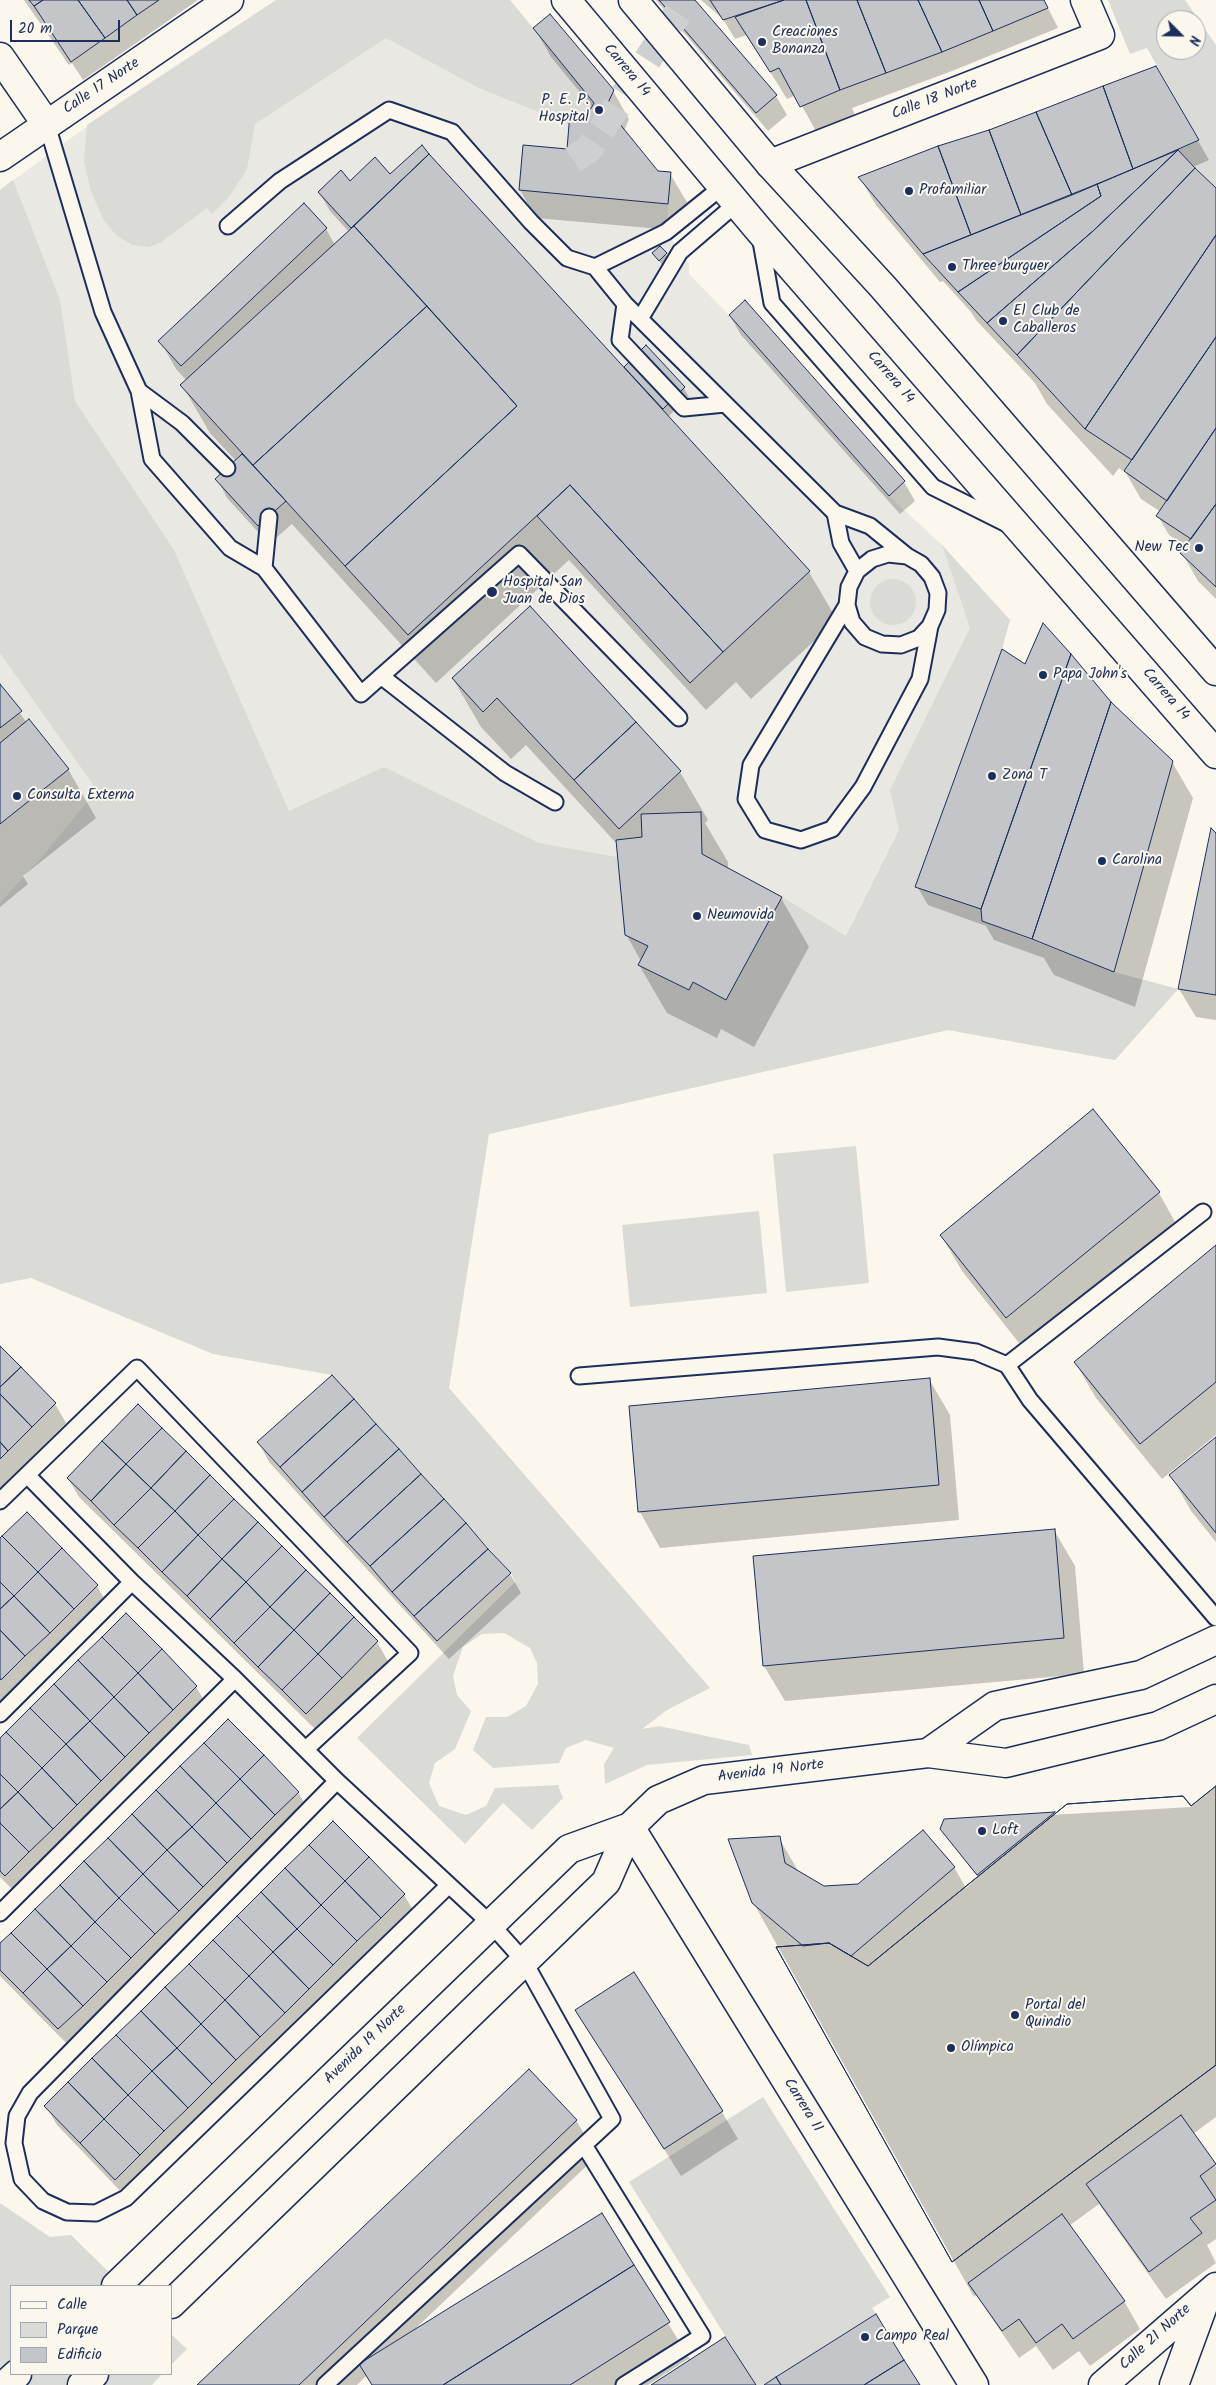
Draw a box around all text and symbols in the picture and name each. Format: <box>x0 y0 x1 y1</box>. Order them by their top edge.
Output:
scale bar <box>12 10 122 42</box>
north arrow <box>1156 10 1206 60</box>
text: 20 m <box>18 17 52 41</box>
place label: Creaciones Bonanza <box>772 24 838 59</box>
text: N <box>1182 32 1206 49</box>
marker: Creaciones Bonanza <box>756 36 768 48</box>
street label: Carrera 14 <box>599 41 653 101</box>
street label: Calle 17 Norte <box>60 55 144 119</box>
street label: Calle 18 Norte <box>890 75 980 125</box>
place label: P. E. P. Hospital <box>539 92 589 127</box>
marker: P. E. P. Hospital <box>593 104 605 116</box>
place label: Profamiliar <box>919 182 986 200</box>
marker: Profamiliar <box>903 185 915 197</box>
place label: Three burguer <box>962 258 1049 276</box>
marker: Three burguer <box>946 261 958 273</box>
place label: El Club de Caballeros <box>1013 303 1079 338</box>
marker: El Club de Caballeros <box>997 315 1009 327</box>
street label: Carrera 14 <box>862 348 918 408</box>
place label: New Tec <box>1135 539 1189 557</box>
marker: New Tec <box>1193 542 1205 554</box>
place label: Hospital San Juan de Dios <box>503 574 585 609</box>
marker: Hospital San Juan de Dios <box>485 585 499 599</box>
street label: Carrera 14 <box>1137 665 1193 725</box>
place label: Papa John's <box>1053 666 1127 684</box>
marker: Papa John's <box>1037 669 1049 681</box>
place label: Zona T <box>1002 767 1047 785</box>
marker: Zona T <box>986 770 998 782</box>
place label: Consulta Externa <box>27 787 135 805</box>
marker: Consulta Externa <box>11 790 23 802</box>
place label: Carolina <box>1112 852 1162 870</box>
marker: Carolina <box>1096 855 1108 867</box>
place label: Neumovida <box>707 907 774 925</box>
marker: Neumovida <box>691 910 703 922</box>
street label: Avenida 19 Norte <box>717 1757 825 1787</box>
place label: Loft <box>992 1822 1018 1840</box>
marker: Loft <box>976 1825 988 1837</box>
place label: Portal del Quindio <box>1025 1997 1085 2032</box>
street label: Avenida 19 Norte <box>321 2001 411 2089</box>
marker: Portal del Quindio <box>1009 2009 1021 2021</box>
place label: Olímpica <box>961 2039 1014 2057</box>
marker: Olímpica <box>945 2042 957 2054</box>
street label: Carrera 11 <box>778 2076 826 2136</box>
legend <box>10 2285 172 2375</box>
text: Calle <box>57 2293 87 2317</box>
street label: Calle 21 Norte <box>1117 2301 1195 2375</box>
text: Parque <box>57 2318 98 2342</box>
place label: Campo Real <box>875 2328 949 2346</box>
marker: Campo Real <box>859 2331 871 2343</box>
text: Edificio <box>57 2343 102 2367</box>

